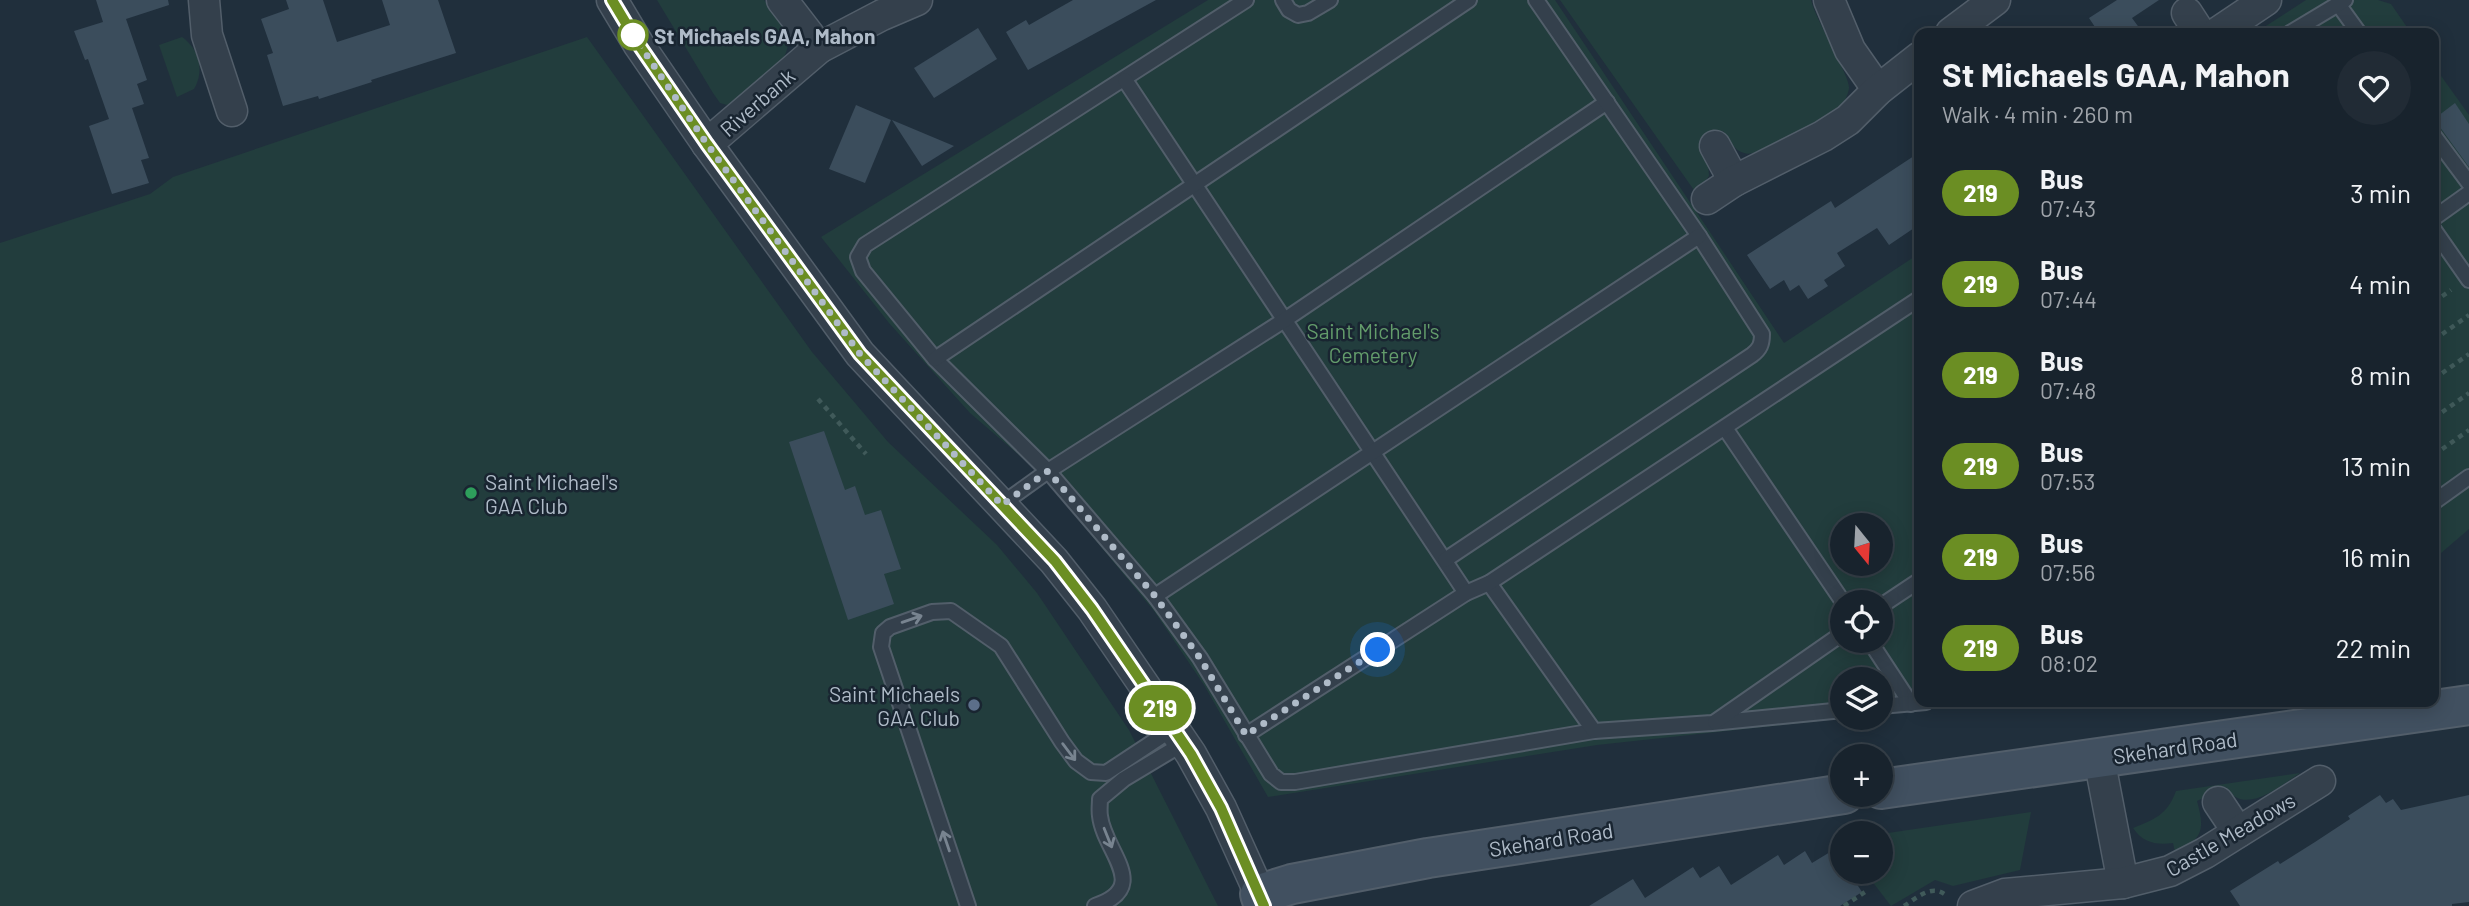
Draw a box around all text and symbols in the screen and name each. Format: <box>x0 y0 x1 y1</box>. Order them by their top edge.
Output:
marker: St Michaels GAA, Mahon <box>618 20 648 50</box>
place label: St Michaels GAA, Mahon <box>654 23 875 48</box>
button: heart <box>2337 51 2411 125</box>
text: St Michaels GAA, Mahon <box>1942 54 2290 94</box>
street label: Riverbank <box>715 63 799 141</box>
text: Walk · 4 min · 260 m <box>1942 100 2133 128</box>
text: Bus <box>2040 163 2083 194</box>
text: 3 min <box>2350 177 2411 208</box>
text: 219 <box>1963 178 1998 207</box>
text: 07:43 <box>2040 194 2096 222</box>
text: Bus <box>2040 254 2083 285</box>
text: 4 min <box>2349 268 2411 299</box>
text: 219 <box>1963 269 1998 298</box>
text: 07:44 <box>2040 285 2097 313</box>
park label: Saint Michael's Cemetery <box>1306 318 1440 367</box>
text: Bus <box>2040 345 2083 376</box>
text: 8 min <box>2350 359 2411 390</box>
text: 219 <box>1963 360 1998 389</box>
text: 07:48 <box>2040 376 2096 404</box>
text: Bus <box>2040 436 2083 467</box>
text: 13 min <box>2341 450 2411 481</box>
text: 219 <box>1963 451 1998 480</box>
text: 07:53 <box>2040 467 2095 495</box>
place label: Saint Michael's GAA Club <box>485 469 618 518</box>
marker: Saint Michael's GAA Club <box>463 485 479 501</box>
north arrow <box>1830 513 1894 576</box>
map controls <box>1830 513 1893 884</box>
text: Bus <box>2040 527 2083 558</box>
text: 16 min <box>2341 541 2411 572</box>
text: 219 <box>1963 542 1998 571</box>
text: 07:56 <box>2040 558 2095 586</box>
button: locate <box>1830 590 1893 653</box>
one-way arrow <box>901 612 923 625</box>
text: Bus <box>2040 618 2083 649</box>
your location <box>1360 632 1395 667</box>
text: 22 min <box>2336 632 2411 663</box>
text: 219 <box>1963 633 1998 662</box>
text: 08:02 <box>2040 649 2098 677</box>
button: layers <box>1830 667 1893 730</box>
place label: Saint Michaels GAA Club <box>829 681 960 730</box>
line badge: 219 <box>1120 685 1200 731</box>
text: 219 <box>1143 693 1177 722</box>
marker: Saint Michaels GAA Club <box>966 697 982 713</box>
street label: Skehard Road <box>2111 726 2239 768</box>
one-way arrow <box>1062 742 1077 760</box>
button: + <box>1830 744 1893 807</box>
street label: Castle Meadows <box>2161 787 2299 881</box>
street label: Skehard Road <box>1487 817 1615 861</box>
button: − <box>1830 821 1893 884</box>
one-way arrow <box>1102 827 1115 849</box>
one-way arrow <box>939 831 951 853</box>

